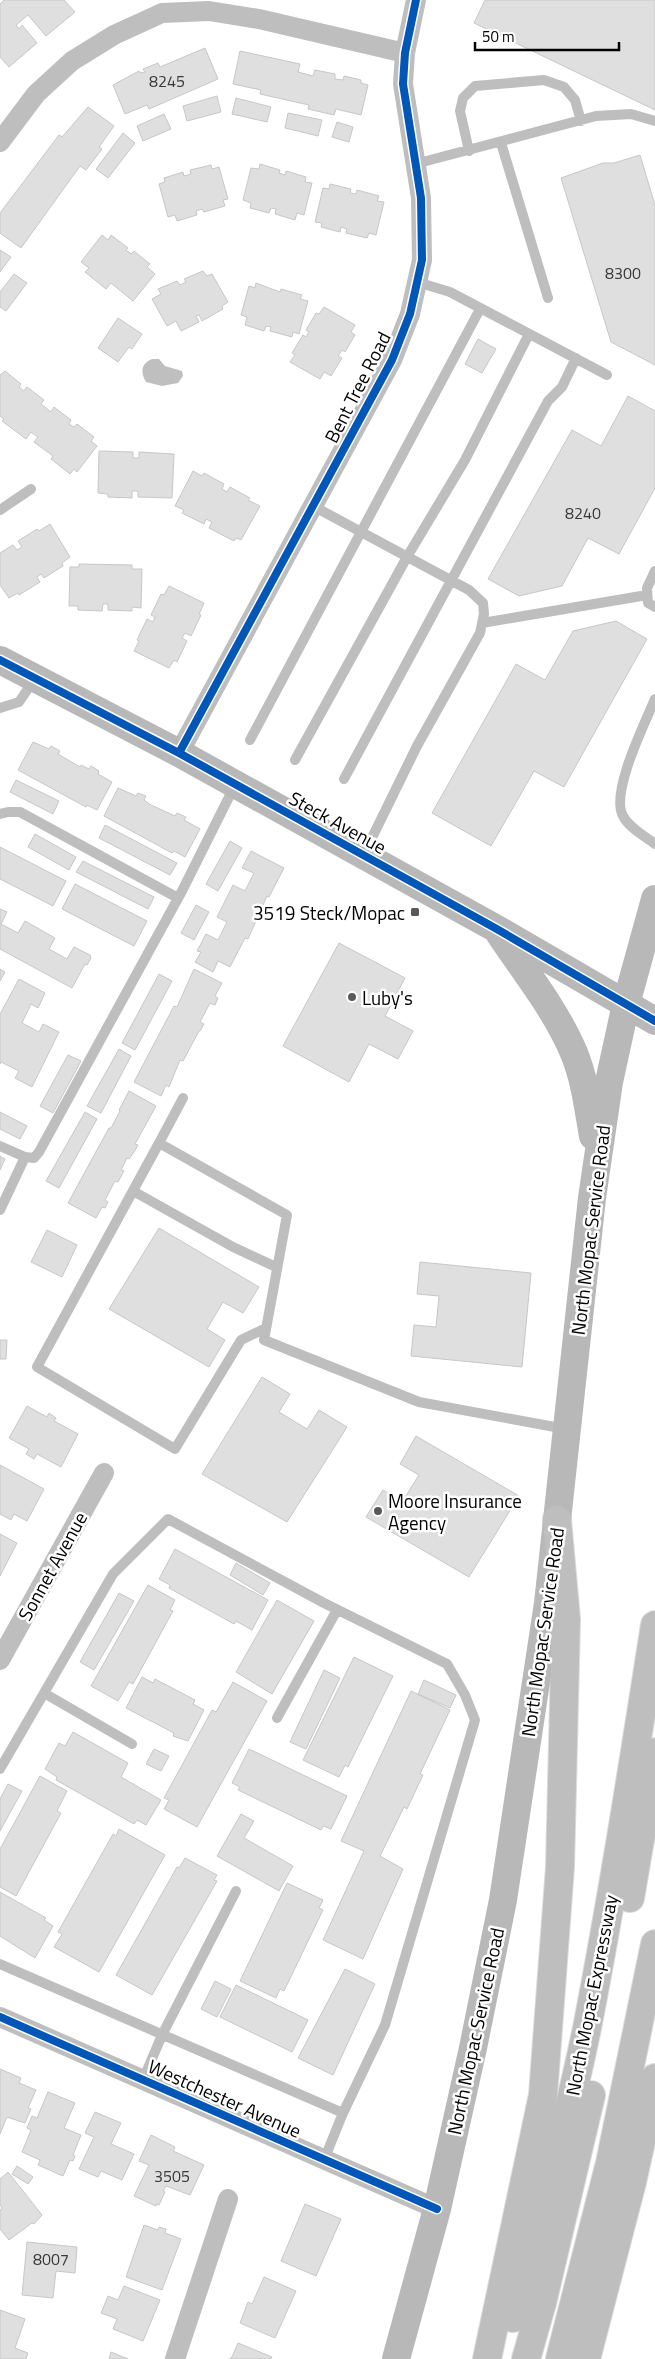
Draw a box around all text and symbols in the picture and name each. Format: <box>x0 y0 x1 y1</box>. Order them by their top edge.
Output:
scale bar <box>475 20 619 52</box>
text: 50 m <box>482 25 515 48</box>
house number: 8245 <box>149 69 185 93</box>
house number: 8300 <box>605 261 641 285</box>
street label: Bent Tree Road <box>316 326 398 448</box>
house number: 8240 <box>565 501 601 525</box>
street label: Steck Avenue <box>284 783 392 861</box>
place label: 3519 Steck/Mopac <box>253 898 405 927</box>
marker: 3519 Steck/Mopac <box>409 906 421 918</box>
place label: Luby's <box>362 983 413 1012</box>
marker: Luby's <box>346 991 358 1003</box>
street label: North Mopac Service Road <box>563 1123 617 1337</box>
place label: Moore Insurance Agency <box>388 1486 522 1537</box>
marker: Moore Insurance Agency <box>372 1505 384 1517</box>
street label: Sonnet Avenue <box>10 1506 94 1626</box>
street label: North Mopac Service Road <box>513 1525 571 1739</box>
street label: North Mopac Expressway <box>557 1892 625 2098</box>
street label: North Mopac Service Road <box>439 1925 511 2137</box>
street label: Westchester Avenue <box>144 2051 306 2145</box>
house number: 3505 <box>154 2164 190 2188</box>
house number: 8007 <box>33 2247 69 2271</box>

